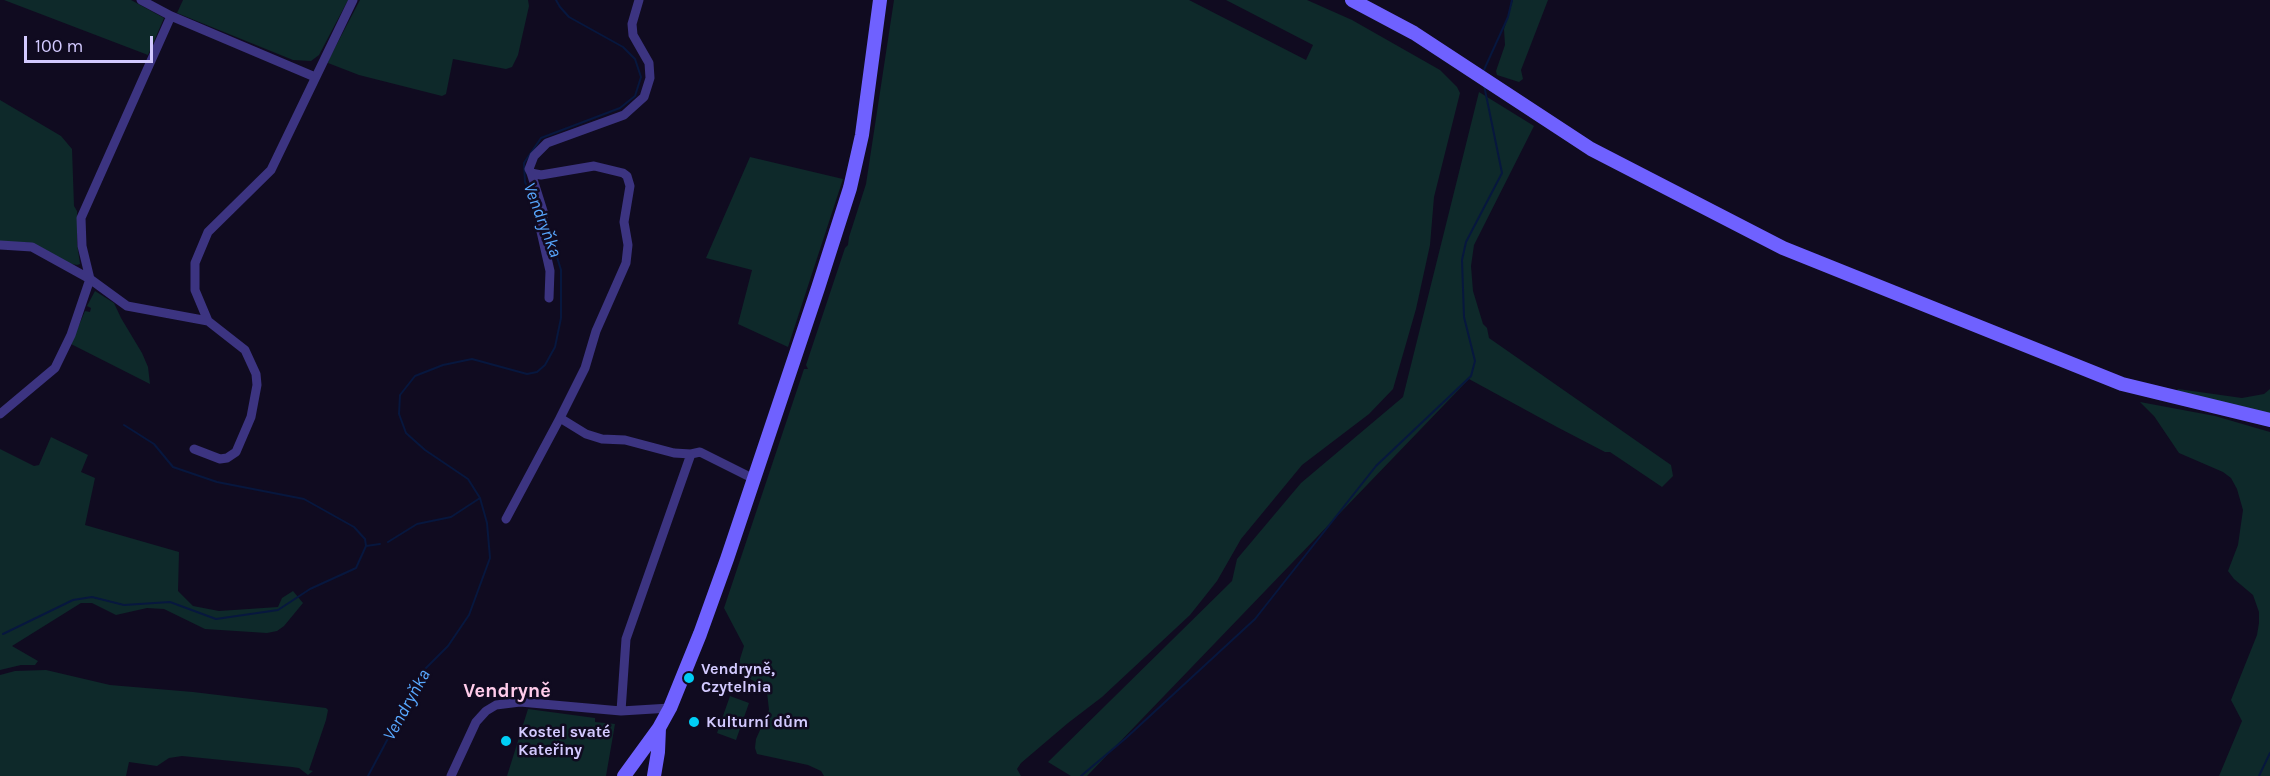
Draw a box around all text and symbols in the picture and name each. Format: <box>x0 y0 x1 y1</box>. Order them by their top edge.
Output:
scale bar <box>27 24 156 62</box>
text: 100 m <box>35 35 83 57</box>
water label: Vendryňka <box>518 180 566 260</box>
place label: Vendryně, Czytelnia <box>701 659 775 697</box>
water label: Vendryňka <box>379 666 435 744</box>
marker: Vendryně, Czytelnia <box>682 671 696 685</box>
district label: Vendryně <box>463 679 551 703</box>
place label: Kulturní dům <box>706 712 808 732</box>
marker: Kulturní dům <box>687 715 701 729</box>
place label: Kostel svaté Kateřiny <box>518 722 611 760</box>
marker: Kostel svaté Kateřiny <box>499 734 513 748</box>

